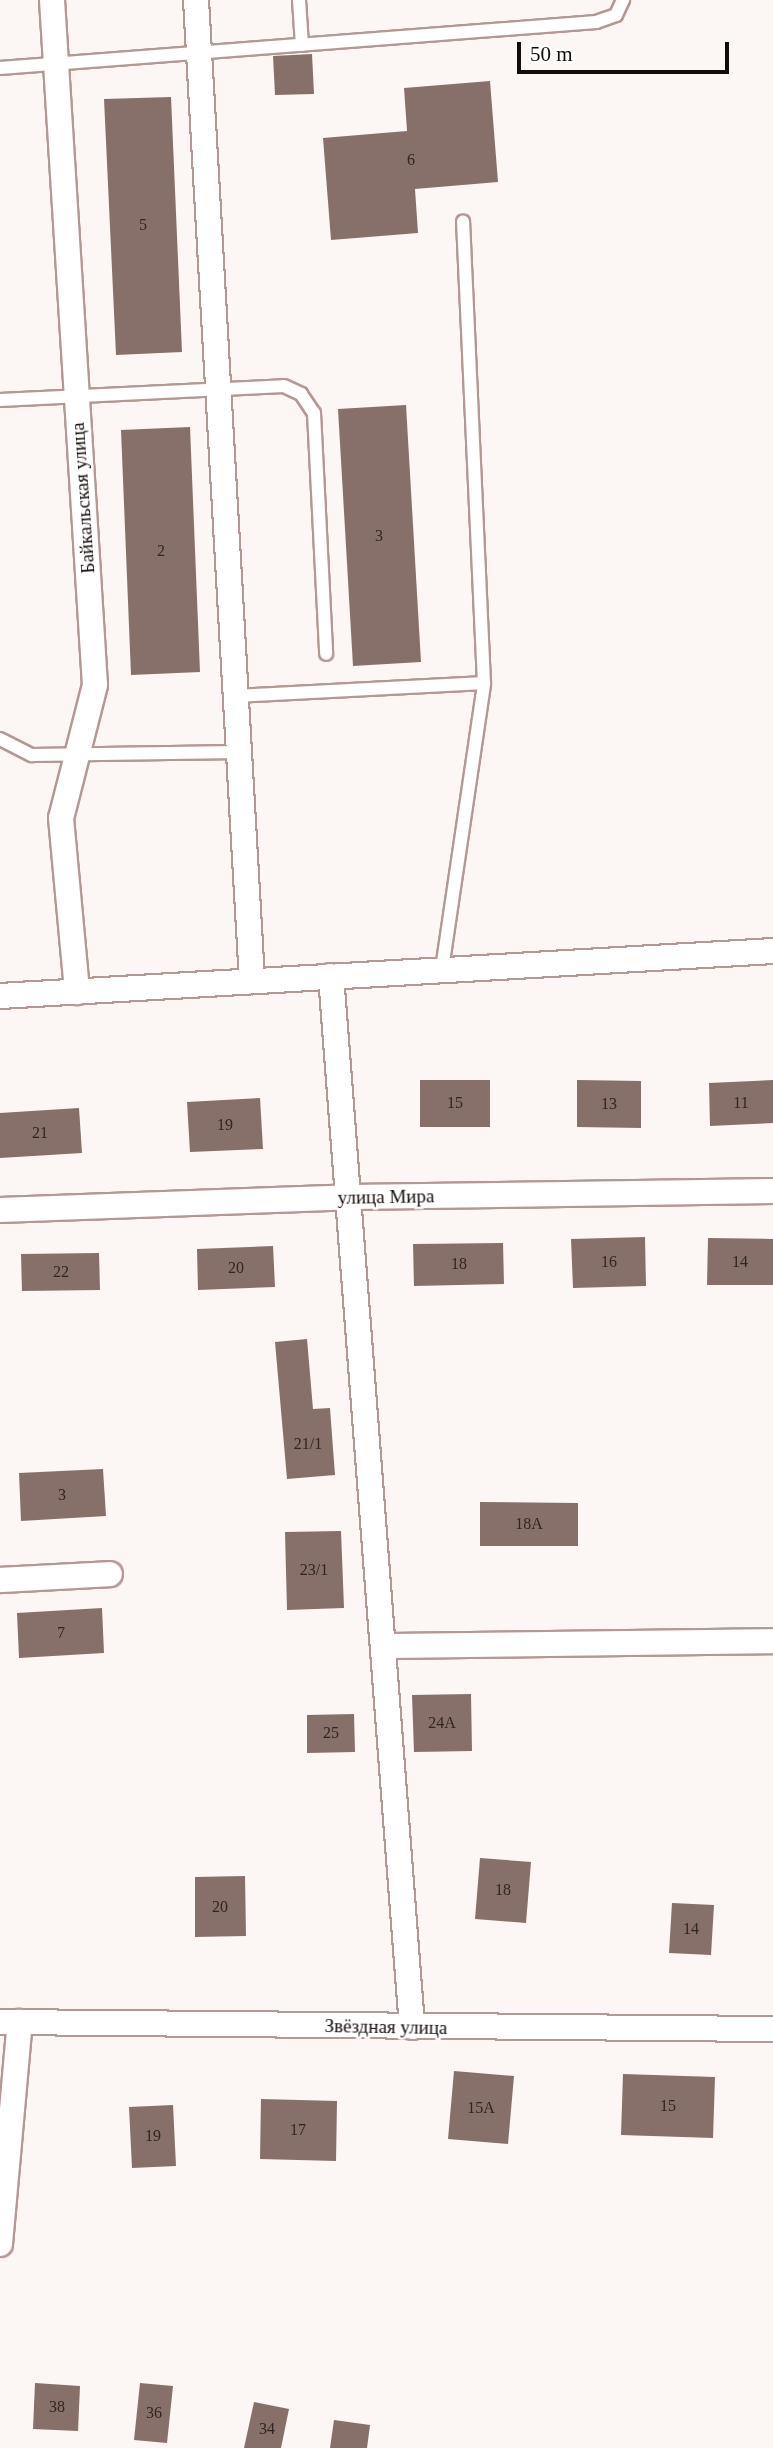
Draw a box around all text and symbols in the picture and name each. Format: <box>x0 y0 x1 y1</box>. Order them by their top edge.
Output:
scale bar <box>521 28 733 72</box>
text: 50 m <box>530 42 573 66</box>
house number: 6 <box>407 150 415 170</box>
house number: 5 <box>139 215 147 235</box>
street label: Байкальская улица <box>66 422 100 574</box>
house number: 3 <box>375 526 383 546</box>
house number: 2 <box>157 541 165 561</box>
house number: 15 <box>447 1093 463 1113</box>
house number: 11 <box>733 1093 749 1113</box>
house number: 13 <box>601 1094 617 1114</box>
house number: 19 <box>217 1115 233 1135</box>
house number: 21 <box>32 1123 48 1143</box>
street label: улица Мира <box>337 1185 435 1209</box>
house number: 16 <box>601 1252 617 1272</box>
house number: 14 <box>732 1252 748 1272</box>
house number: 18 <box>451 1254 467 1274</box>
house number: 20 <box>228 1258 244 1278</box>
house number: 22 <box>53 1262 69 1282</box>
house number: 21/1 <box>294 1434 322 1454</box>
house number: 3 <box>58 1485 66 1505</box>
house number: 18А <box>515 1514 543 1534</box>
house number: 23/1 <box>300 1560 328 1580</box>
house number: 7 <box>57 1623 65 1643</box>
house number: 24А <box>428 1713 456 1733</box>
house number: 25 <box>323 1723 339 1743</box>
house number: 18 <box>495 1880 511 1900</box>
house number: 20 <box>212 1897 228 1917</box>
house number: 14 <box>683 1919 699 1939</box>
street label: Звёздная улица <box>324 2015 448 2039</box>
house number: 15 <box>660 2096 676 2116</box>
house number: 15А <box>467 2098 495 2118</box>
house number: 17 <box>290 2120 306 2140</box>
house number: 19 <box>145 2126 161 2146</box>
house number: 38 <box>49 2397 65 2417</box>
house number: 36 <box>146 2403 162 2423</box>
house number: 34 <box>259 2419 275 2439</box>

